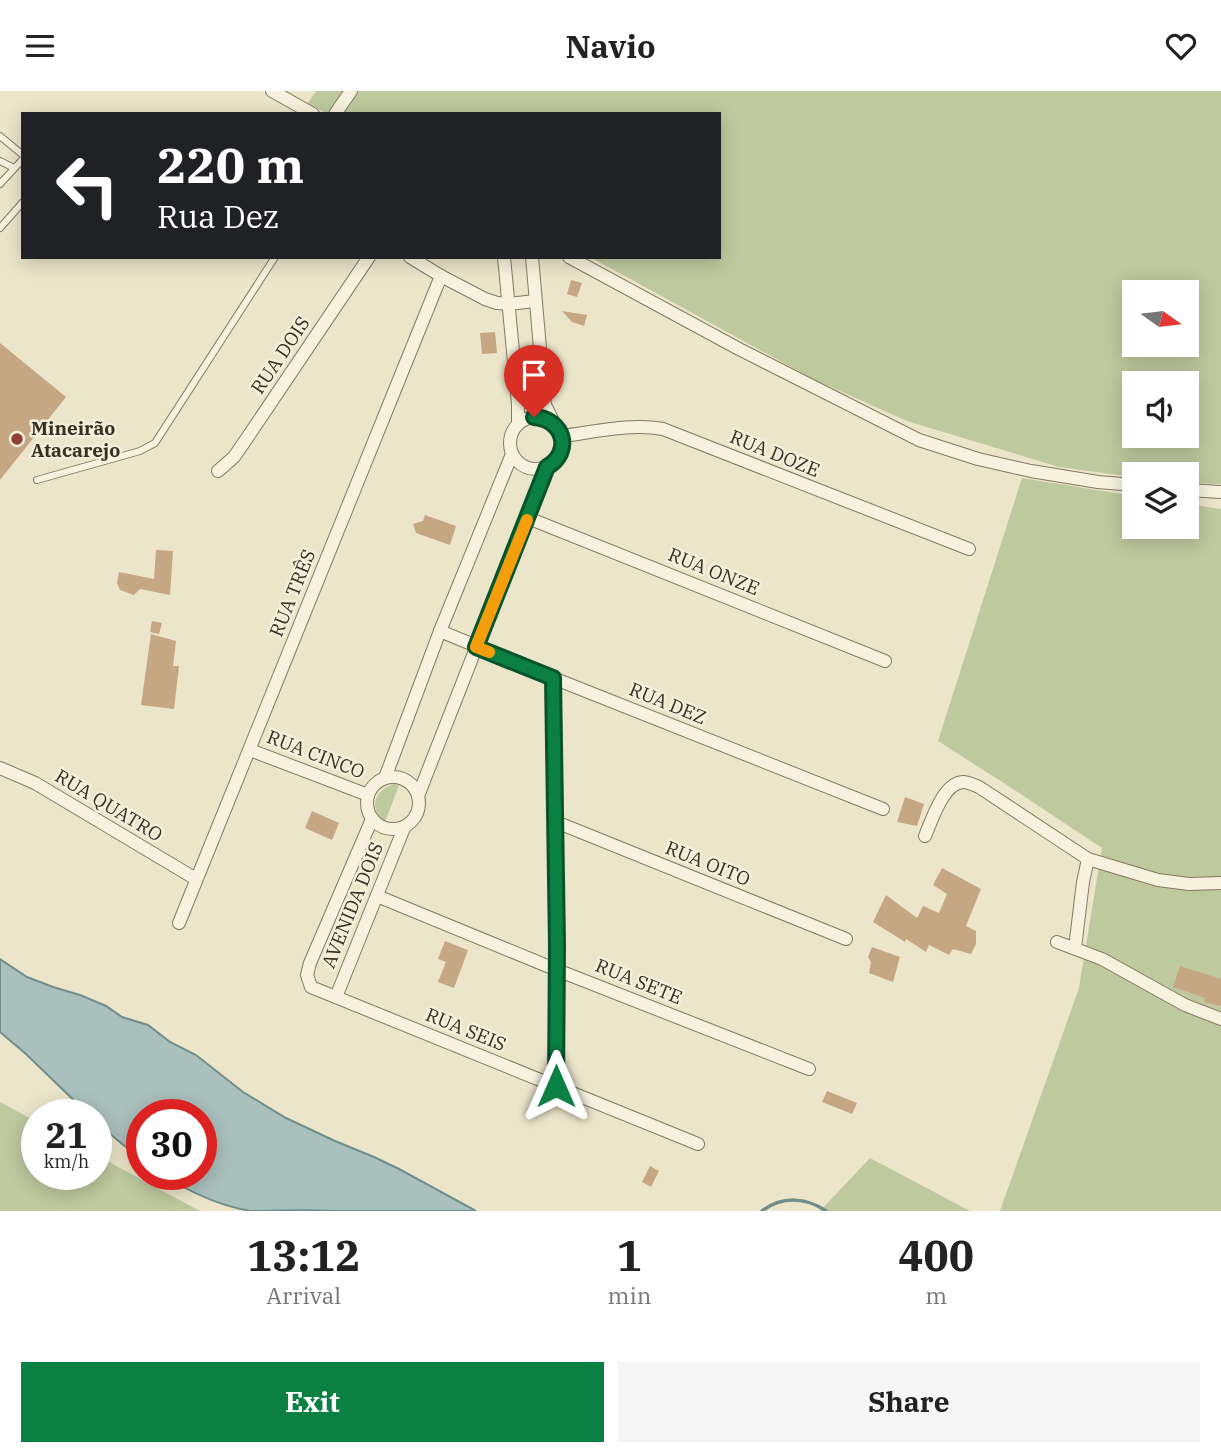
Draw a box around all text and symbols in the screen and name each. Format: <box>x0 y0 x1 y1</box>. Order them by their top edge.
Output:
text: Navio <box>565 25 656 67</box>
icon: menu <box>21 27 59 65</box>
icon: heart <box>1162 27 1200 65</box>
text: 220 m <box>157 133 304 196</box>
icon: left <box>42 140 133 231</box>
text: Rua Dez <box>157 195 279 237</box>
north arrow <box>1122 280 1199 357</box>
map controls <box>1122 280 1199 539</box>
street label: RUA DOIS <box>245 312 315 398</box>
pin <box>504 345 564 417</box>
icon: arrive <box>515 356 553 394</box>
button: sound <box>1122 371 1199 448</box>
place label: Mineirão Atacarejo <box>31 416 120 462</box>
street label: RUA DOZE <box>727 424 823 482</box>
marker: Mineirão Atacarejo <box>9 431 25 447</box>
button: layers <box>1122 462 1199 539</box>
street label: RUA ONZE <box>665 542 763 600</box>
street label: RUA TRÊS <box>264 546 320 640</box>
street label: RUA DEZ <box>626 677 710 729</box>
street label: RUA CINCO <box>264 724 368 784</box>
street label: RUA QUATRO <box>51 764 167 846</box>
street label: RUA OITO <box>662 835 754 891</box>
street label: AVENIDA DOIS <box>316 839 388 971</box>
street label: RUA SETE <box>592 953 686 1009</box>
street label: RUA SEIS <box>422 1002 510 1056</box>
position arrow <box>519 1049 593 1123</box>
speed limit sign: 30 <box>126 1099 217 1190</box>
text: 21 <box>45 1112 88 1158</box>
text: km/h <box>44 1150 89 1173</box>
text: 13:12 <box>247 1228 361 1283</box>
text: 1 <box>617 1228 642 1283</box>
text: 400 <box>898 1228 974 1283</box>
text: Arrival <box>266 1280 341 1310</box>
text: min <box>608 1280 651 1310</box>
text: m <box>925 1280 947 1310</box>
button: Exit <box>21 1362 604 1442</box>
button: Share <box>618 1362 1200 1442</box>

